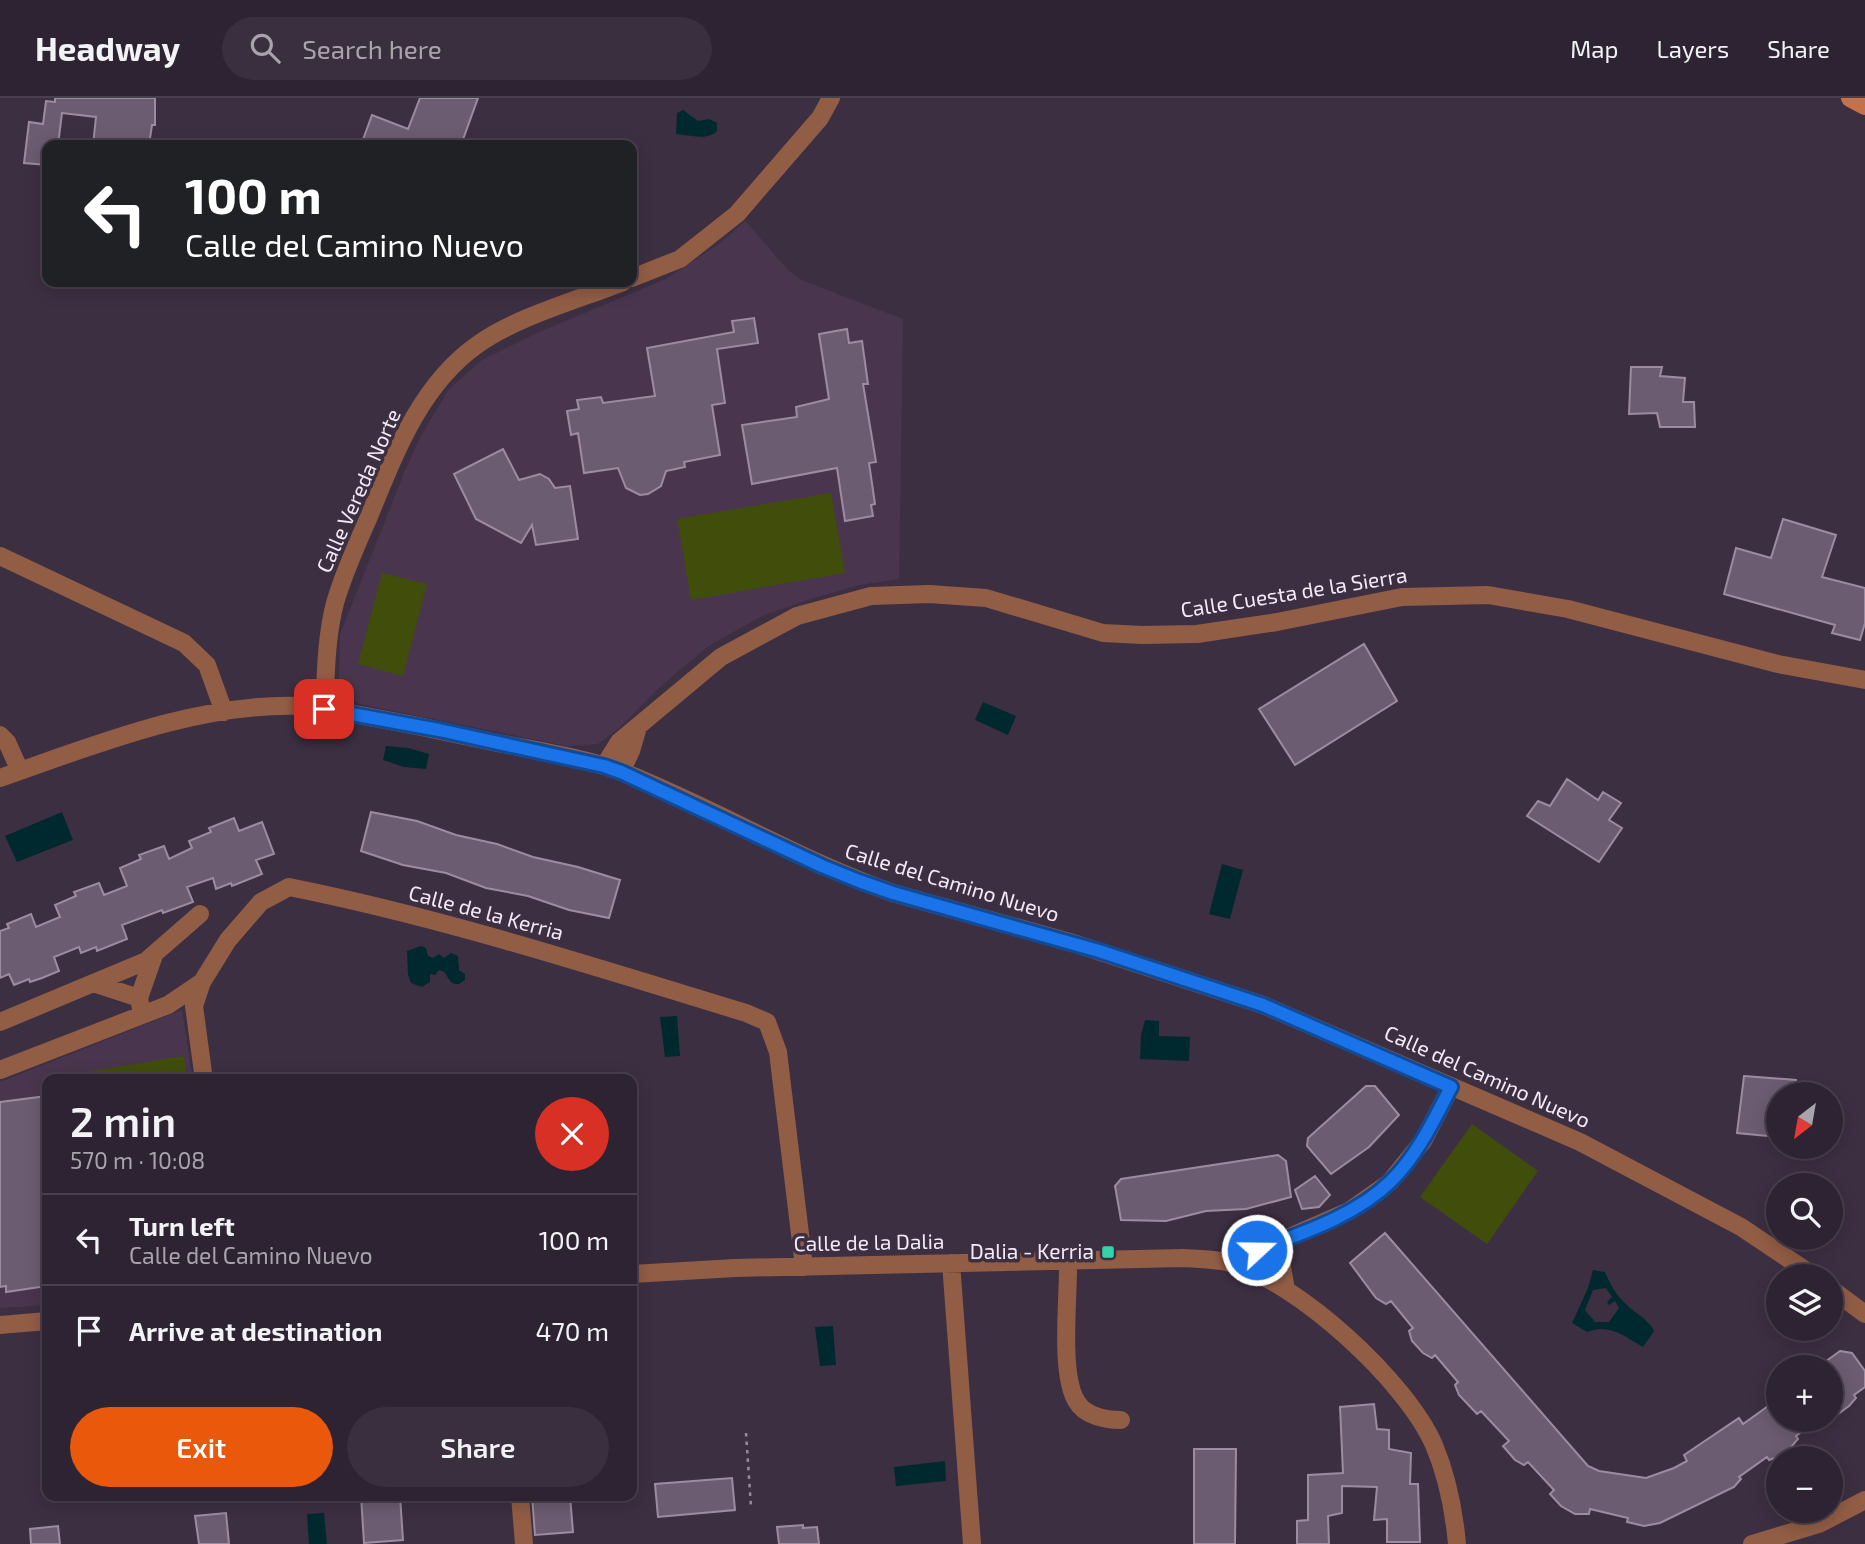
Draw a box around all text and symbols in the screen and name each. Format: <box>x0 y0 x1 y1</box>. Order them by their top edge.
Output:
search box <box>222 17 712 80</box>
text: Headway <box>35 28 180 68</box>
icon: search <box>246 29 284 67</box>
text: Search here <box>302 33 442 64</box>
text: Map <box>1570 34 1618 63</box>
text: Layers <box>1656 34 1729 63</box>
text: Share <box>1767 34 1830 63</box>
text: 100 m <box>185 165 322 224</box>
icon: left <box>70 168 161 259</box>
text: Calle del Camino Nuevo <box>185 225 524 263</box>
street label: Calle Vereda Norte <box>310 405 405 576</box>
street label: Calle Cuesta de la Sierra <box>1179 561 1409 622</box>
pin <box>294 679 354 739</box>
icon: arrive <box>305 690 343 728</box>
street label: Calle del Camino Nuevo <box>842 837 1062 926</box>
street label: Calle de la Kerria <box>406 879 567 944</box>
street label: Calle del Camino Nuevo <box>1381 1019 1594 1132</box>
north arrow <box>1766 1082 1843 1158</box>
map controls <box>1766 1082 1843 1523</box>
text: 2 min <box>70 1095 176 1145</box>
button: close <box>535 1097 609 1171</box>
text: 570 m · 10:08 <box>70 1146 205 1174</box>
button: search <box>1766 1173 1843 1250</box>
text: Turn left <box>129 1210 235 1241</box>
position arrow <box>1220 1213 1294 1287</box>
icon: left <box>70 1221 108 1259</box>
text: 100 m <box>539 1224 609 1255</box>
street label: Calle de la Dalia <box>793 1228 945 1255</box>
place label: Dalia - Kerria <box>970 1238 1094 1263</box>
text: Calle del Camino Nuevo <box>129 1241 373 1269</box>
marker: Dalia - Kerria <box>1100 1244 1116 1260</box>
button: layers <box>1766 1264 1843 1341</box>
icon: arrive <box>70 1312 108 1350</box>
text: Arrive at destination <box>129 1315 382 1346</box>
text: 470 m <box>535 1315 609 1346</box>
button: + <box>1766 1355 1843 1432</box>
button: Exit <box>70 1407 333 1487</box>
button: Share <box>347 1407 609 1487</box>
button: − <box>1766 1446 1843 1523</box>

